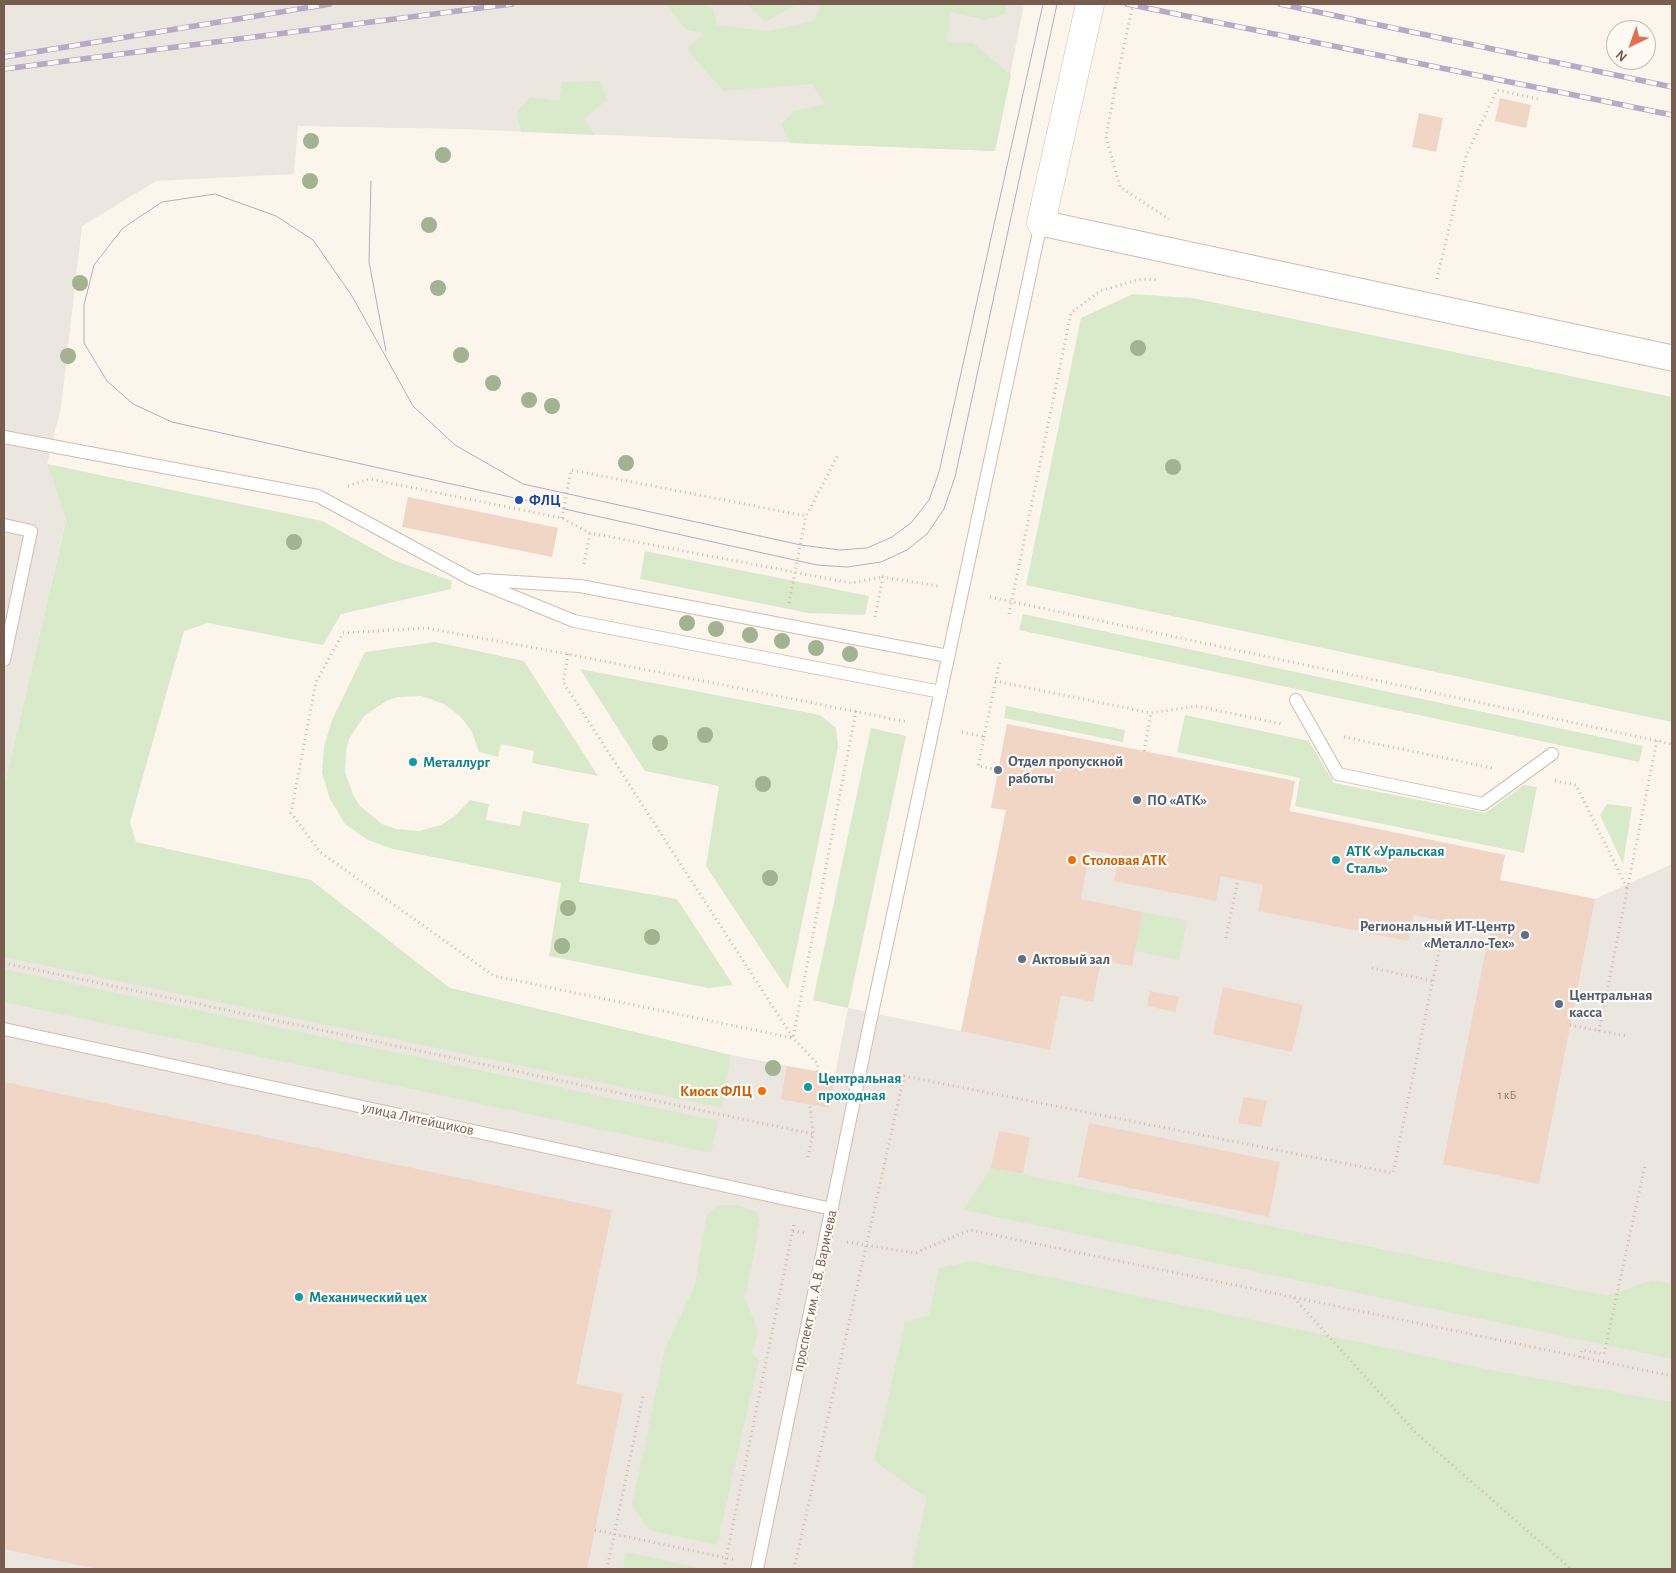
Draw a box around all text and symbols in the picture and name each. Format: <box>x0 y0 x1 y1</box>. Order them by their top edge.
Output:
north arrow <box>1606 20 1656 70</box>
text: N <box>1613 47 1630 64</box>
place label: ФЛЦ <box>529 491 561 509</box>
marker: ФЛЦ <box>513 494 525 506</box>
place label: Отдел пропускной работы <box>1008 752 1123 787</box>
place label: Металлург <box>423 753 490 771</box>
marker: Металлург <box>407 756 419 768</box>
marker: Отдел пропускной работы <box>992 764 1004 776</box>
place label: ПО «АТК» <box>1147 791 1207 809</box>
marker: ПО «АТК» <box>1131 794 1143 806</box>
place label: АТК «Уральская Сталь» <box>1346 842 1445 877</box>
place label: Столовая АТК <box>1082 851 1167 869</box>
marker: Столовая АТК <box>1066 854 1078 866</box>
marker: АТК «Уральская Сталь» <box>1330 854 1342 866</box>
place label: Региональный ИТ-Центр «Металло-Тех» <box>1360 917 1515 952</box>
marker: Региональный ИТ-Центр «Металло-Тех» <box>1519 929 1531 941</box>
place label: Актовый зал <box>1032 950 1110 968</box>
marker: Актовый зал <box>1016 953 1028 965</box>
place label: Центральная касса <box>1569 986 1653 1021</box>
marker: Центральная касса <box>1553 998 1565 1010</box>
place label: Центральная проходная <box>818 1069 902 1104</box>
marker: Центральная проходная <box>802 1081 814 1093</box>
place label: Киоск ФЛЦ <box>680 1082 752 1100</box>
marker: Киоск ФЛЦ <box>756 1085 768 1097</box>
house number: 1 кБ <box>1498 1088 1516 1102</box>
street label: улица Литейщиков <box>360 1098 476 1140</box>
street label: проспект им. А.В. Варичева <box>789 1208 841 1374</box>
place label: Механический цех <box>309 1288 427 1306</box>
marker: Механический цех <box>293 1291 305 1303</box>

